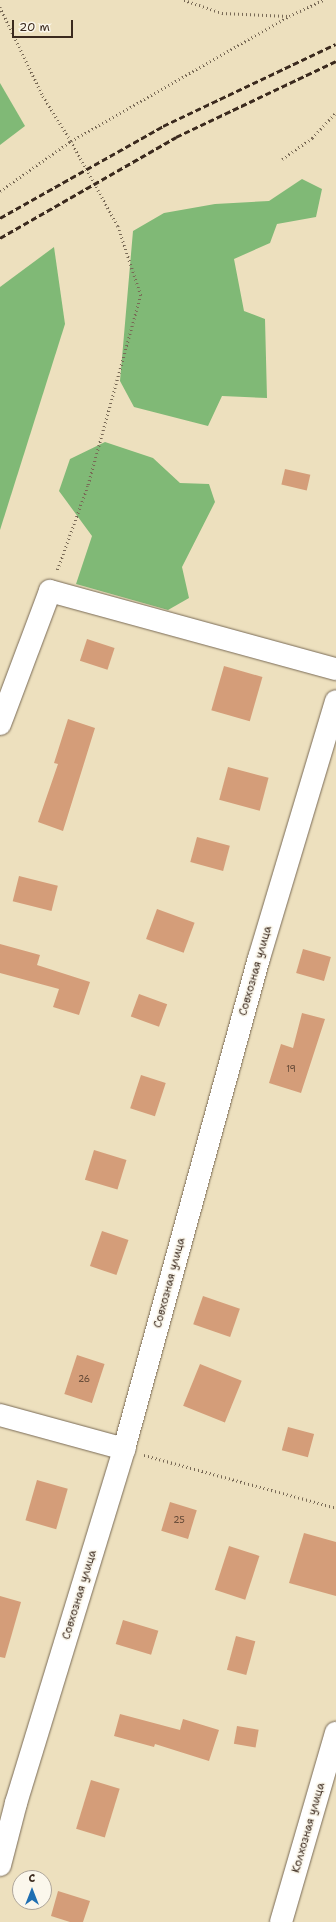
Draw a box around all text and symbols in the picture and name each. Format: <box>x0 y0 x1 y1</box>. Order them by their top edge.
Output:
scale bar <box>14 12 75 38</box>
text: 20 m <box>19 19 50 35</box>
street label: Совхозная улица <box>237 925 275 1017</box>
house number: 19 <box>286 1064 296 1074</box>
street label: Совхозная улица <box>152 1236 188 1330</box>
house number: 26 <box>78 1374 90 1384</box>
house number: 25 <box>173 1515 185 1525</box>
street label: Совхозная улица <box>60 1549 100 1641</box>
street label: Колхозная улица <box>290 1781 328 1875</box>
north arrow <box>12 1870 52 1910</box>
text: С <box>29 1871 35 1886</box>

